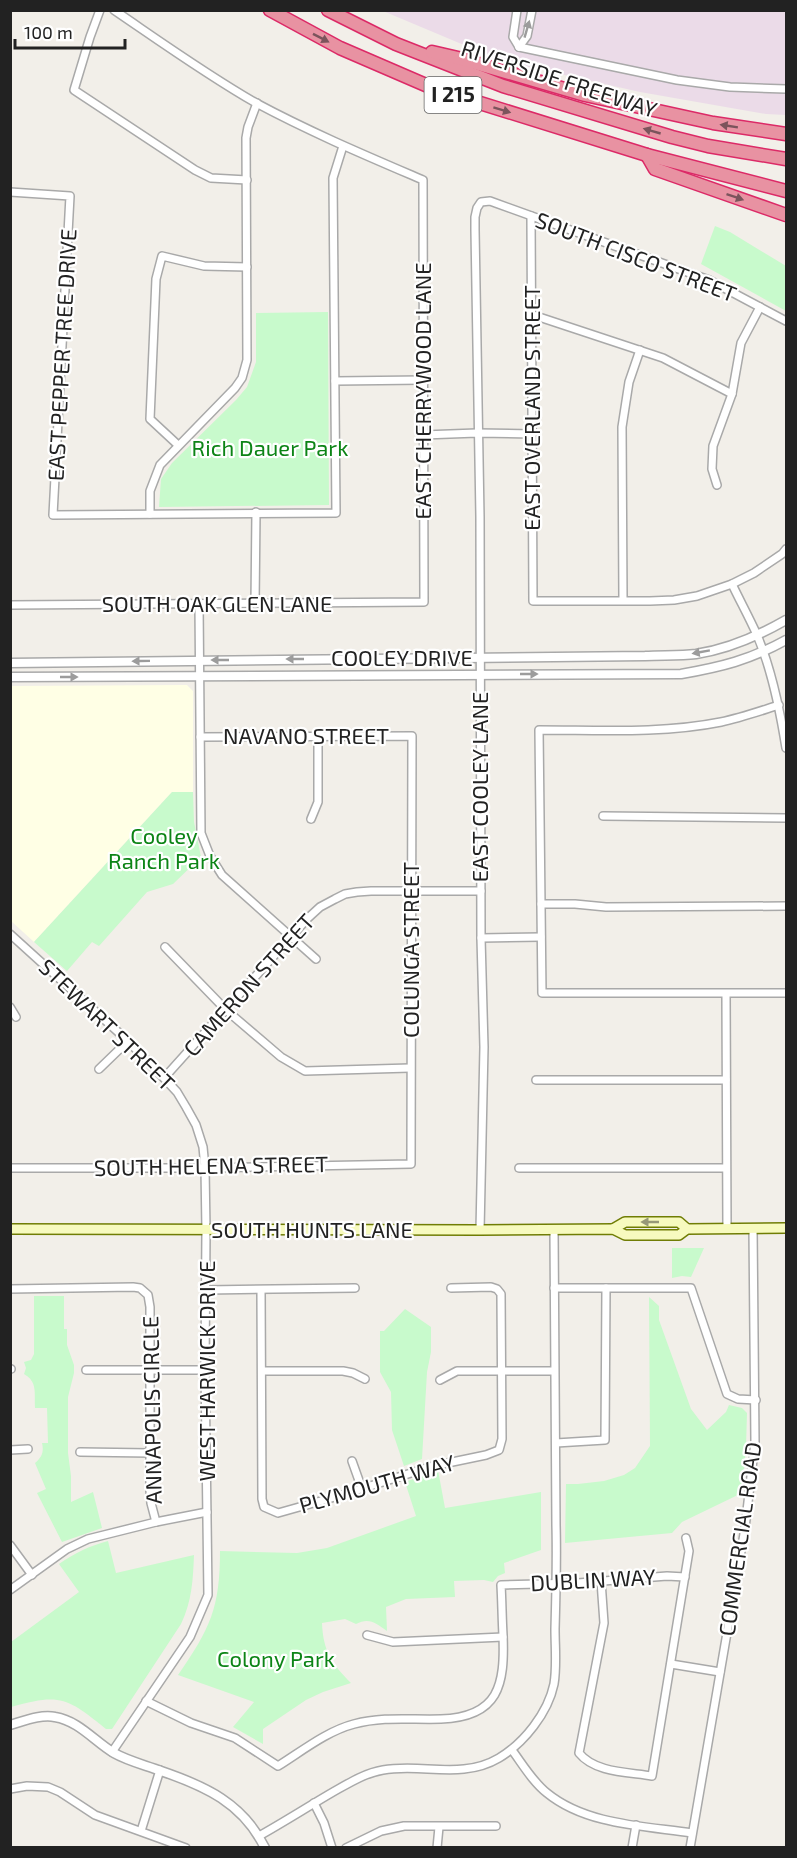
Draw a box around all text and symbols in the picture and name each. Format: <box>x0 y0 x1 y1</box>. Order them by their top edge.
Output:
scale bar <box>15 12 124 50</box>
one-way arrow <box>523 20 532 38</box>
text: 100 m <box>24 21 73 43</box>
one-way arrow <box>313 33 330 43</box>
street label: RIVERSIDE FREEWAY <box>458 34 661 122</box>
road number: I 215 <box>424 77 482 113</box>
one-way arrow <box>493 106 511 115</box>
one-way arrow <box>719 121 738 130</box>
one-way arrow <box>643 126 661 135</box>
one-way arrow <box>726 192 744 202</box>
street label: SOUTH CISCO STREET <box>532 206 741 306</box>
street label: EAST PEPPER TREE DRIVE <box>41 228 81 482</box>
street label: EAST CHERRYWOOD LANE <box>409 262 435 520</box>
street label: EAST OVERLAND STREET <box>518 285 544 531</box>
park label: Rich Dauer Park <box>192 434 348 460</box>
street label: SOUTH OAK GLEN LANE <box>102 590 332 616</box>
street label: COOLEY DRIVE <box>331 644 473 670</box>
one-way arrow <box>692 648 711 657</box>
one-way arrow <box>286 654 305 664</box>
one-way arrow <box>211 655 230 664</box>
one-way arrow <box>132 656 151 665</box>
one-way arrow <box>520 669 539 679</box>
one-way arrow <box>59 672 78 681</box>
street label: EAST COOLEY LANE <box>466 692 492 882</box>
street label: NAVANO STREET <box>223 722 389 748</box>
park label: Cooley Ranch Park <box>108 822 220 873</box>
street label: COLUNGA STREET <box>397 862 423 1038</box>
street label: CAMERON STREET <box>177 908 319 1061</box>
street label: STEWART STREET <box>35 953 181 1096</box>
street label: SOUTH HELENA STREET <box>94 1150 329 1180</box>
street label: SOUTH HUNTS LANE <box>211 1216 413 1242</box>
one-way arrow <box>641 1217 660 1227</box>
street label: WEST HARWICK DRIVE <box>193 1260 219 1482</box>
street label: ANNAPOLIS CIRCLE <box>136 1316 166 1504</box>
street label: COMMERCIAL ROAD <box>713 1440 766 1638</box>
street label: PLYMOUTH WAY <box>296 1448 458 1518</box>
street label: DUBLIN WAY <box>530 1563 657 1595</box>
park label: Colony Park <box>217 1645 335 1671</box>

